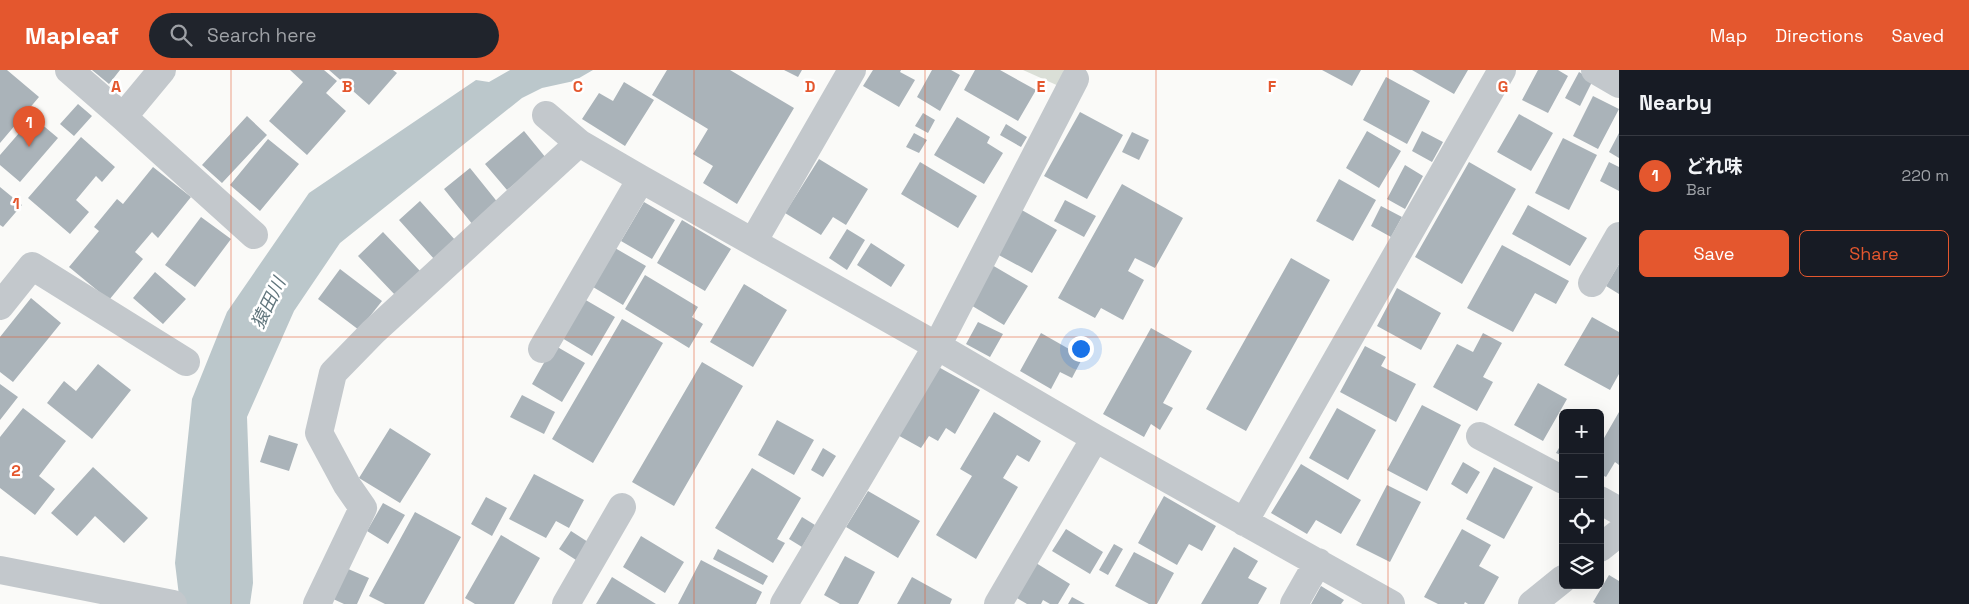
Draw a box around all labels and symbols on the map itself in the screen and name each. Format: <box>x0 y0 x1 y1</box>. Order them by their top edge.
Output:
text: A <box>111 76 121 97</box>
text: B <box>342 76 352 97</box>
text: C <box>573 76 583 97</box>
text: D <box>805 76 815 97</box>
text: E <box>1037 76 1046 97</box>
text: F <box>1268 76 1277 97</box>
text: G <box>1498 76 1508 97</box>
pin: 1 <box>13 106 45 147</box>
text: 1 <box>12 193 20 214</box>
water label: 猿田川 <box>246 272 291 332</box>
your location <box>1068 336 1094 362</box>
text: 2 <box>11 460 21 481</box>

